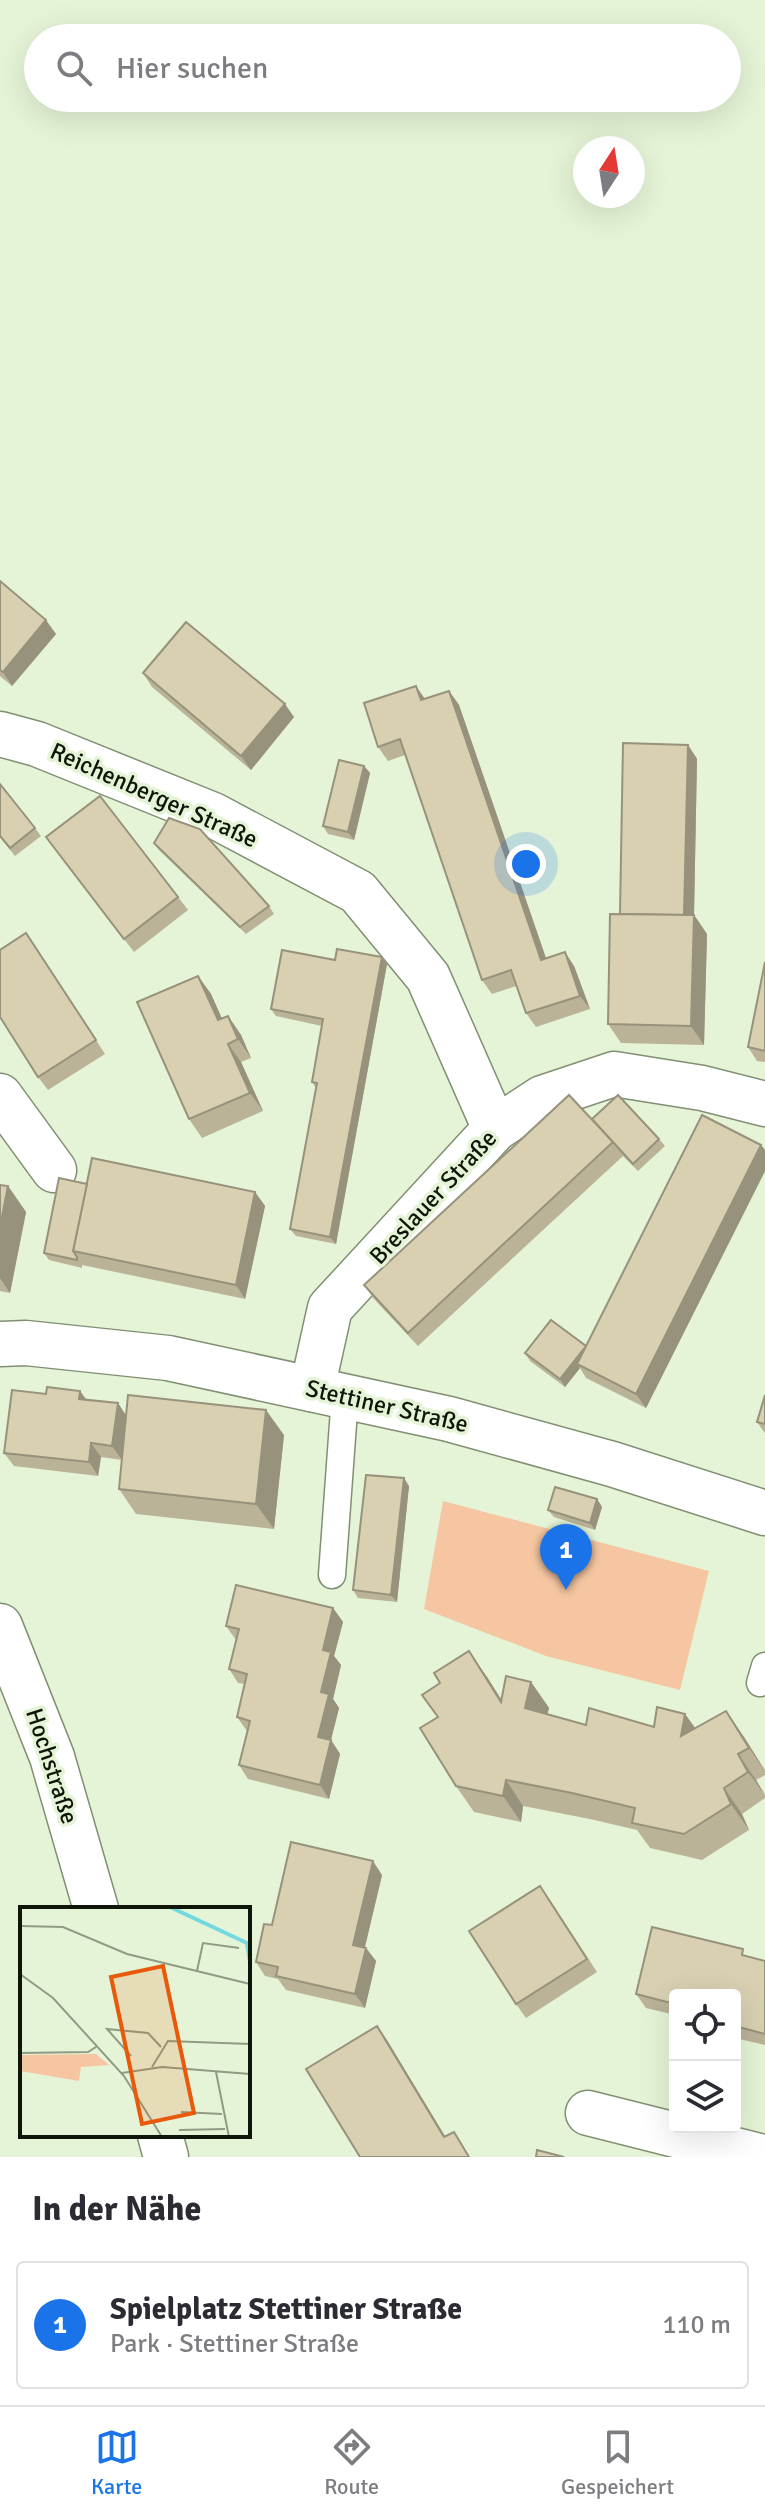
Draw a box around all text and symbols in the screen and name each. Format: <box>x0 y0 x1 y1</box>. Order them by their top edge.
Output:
search box <box>24 24 741 112</box>
icon: search <box>52 46 96 90</box>
text: Hier suchen <box>116 50 268 87</box>
north arrow <box>573 136 645 208</box>
street label: Reichenberger Straße <box>46 736 262 854</box>
your location <box>506 844 546 884</box>
street label: Breslauer Straße <box>363 1123 503 1271</box>
street label: Stettiner Straße <box>303 1373 471 1439</box>
pin: 1 <box>540 1524 592 1590</box>
street label: Hochstraße <box>19 1704 85 1828</box>
inset map <box>20 1907 250 2137</box>
map controls <box>669 1989 741 2133</box>
button: locate <box>669 1989 741 2061</box>
button: layers <box>669 2061 741 2133</box>
text: In der Nähe <box>32 2188 201 2230</box>
text: Spielplatz Stettiner Straße <box>110 2291 462 2328</box>
text: 1 <box>53 2309 67 2341</box>
text: 110 m <box>662 2309 731 2341</box>
text: Park · Stettiner Straße <box>110 2328 359 2360</box>
tab: Karte <box>91 2425 142 2500</box>
tab: Route <box>324 2425 379 2500</box>
tab: Gespeichert <box>561 2425 674 2500</box>

